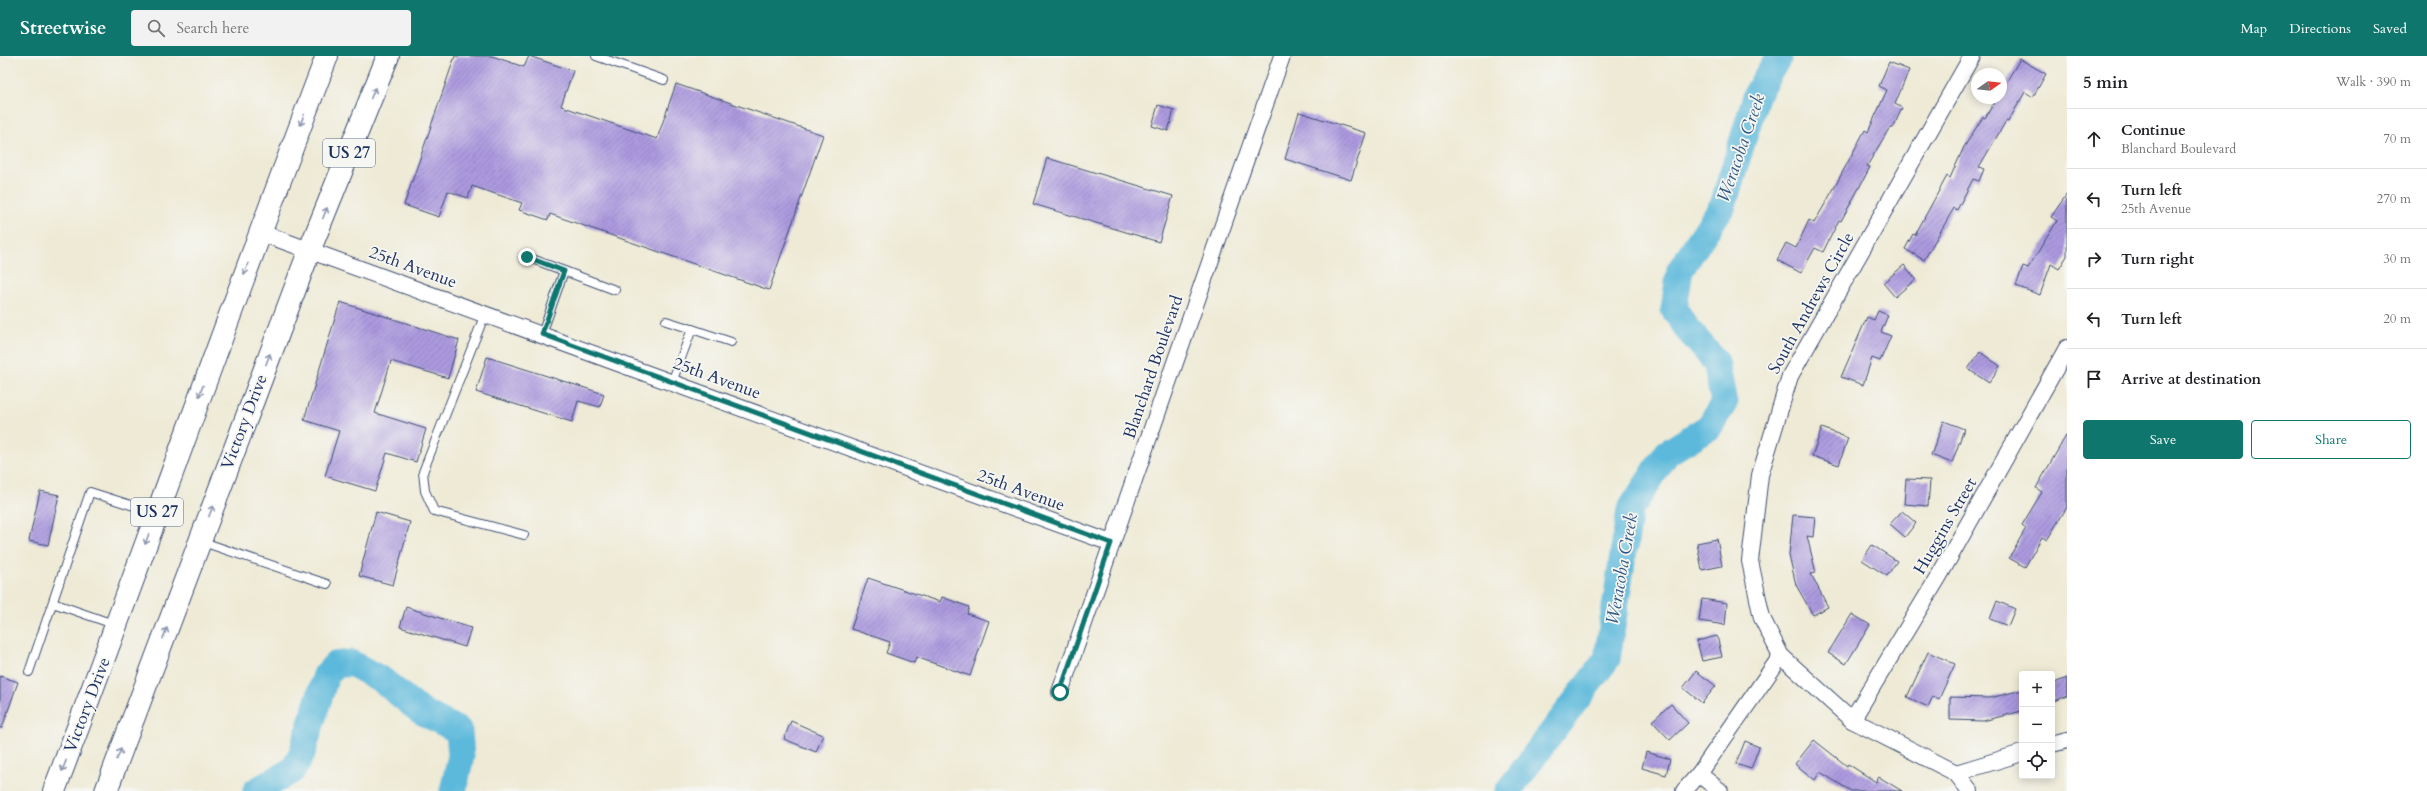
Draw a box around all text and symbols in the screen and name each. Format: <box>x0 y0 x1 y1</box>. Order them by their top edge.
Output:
search box <box>131 10 411 46</box>
text: Streetwise <box>20 15 107 41</box>
icon: search <box>145 17 167 39</box>
text: Search here <box>177 18 249 38</box>
text: Map <box>2241 19 2267 38</box>
text: Directions <box>2289 19 2351 38</box>
text: Saved <box>2373 19 2407 38</box>
north arrow <box>1971 68 2007 104</box>
text: 5 min <box>2083 71 2128 94</box>
text: Walk · 390 m <box>2336 73 2411 91</box>
one-way arrow <box>370 87 378 99</box>
water label: Weracoba Creek <box>1711 90 1771 205</box>
one-way arrow <box>298 114 306 126</box>
text: Continue <box>2121 120 2186 140</box>
icon: ahead <box>2083 128 2105 150</box>
text: 70 m <box>2383 130 2411 148</box>
road number: US 27 <box>323 139 375 167</box>
text: Blanchard Boulevard <box>2121 140 2236 158</box>
text: Turn left <box>2121 180 2182 200</box>
icon: left <box>2083 188 2105 210</box>
text: 270 m <box>2377 190 2411 208</box>
text: 25th Avenue <box>2121 200 2191 218</box>
one-way arrow <box>321 208 329 220</box>
street label: South Andrews Circle <box>1762 228 1860 378</box>
street label: 25th Avenue <box>366 240 460 294</box>
route end <box>518 248 536 266</box>
icon: right <box>2083 248 2105 270</box>
text: Turn right <box>2121 249 2194 269</box>
text: 30 m <box>2383 250 2411 268</box>
one-way arrow <box>241 262 249 274</box>
street label: Blanchard Boulevard <box>1118 292 1188 442</box>
icon: left <box>2083 308 2105 330</box>
text: Turn left <box>2121 309 2182 329</box>
text: 20 m <box>2383 310 2411 328</box>
street label: 25th Avenue <box>670 351 764 405</box>
one-way arrow <box>265 354 273 366</box>
icon: arrive <box>2083 368 2105 390</box>
text: Arrive at destination <box>2121 369 2261 389</box>
street label: Victory Drive <box>215 371 273 473</box>
one-way arrow <box>197 384 204 397</box>
button: Save <box>2083 420 2243 459</box>
button: Share <box>2251 420 2411 459</box>
street label: 25th Avenue <box>974 463 1068 517</box>
street label: Huggins Street <box>1908 473 1982 579</box>
road number: US 27 <box>131 498 183 526</box>
one-way arrow <box>207 505 215 517</box>
water label: Weracoba Creek <box>1600 511 1644 627</box>
one-way arrow <box>143 533 150 546</box>
one-way arrow <box>161 627 169 639</box>
street label: Victory Drive <box>58 654 116 756</box>
map controls <box>2019 671 2055 779</box>
button: + <box>2019 671 2055 707</box>
route start <box>1051 683 1069 701</box>
button: − <box>2019 707 2055 743</box>
button: locate <box>2019 743 2055 779</box>
one-way arrow <box>116 749 124 761</box>
one-way arrow <box>59 760 67 772</box>

